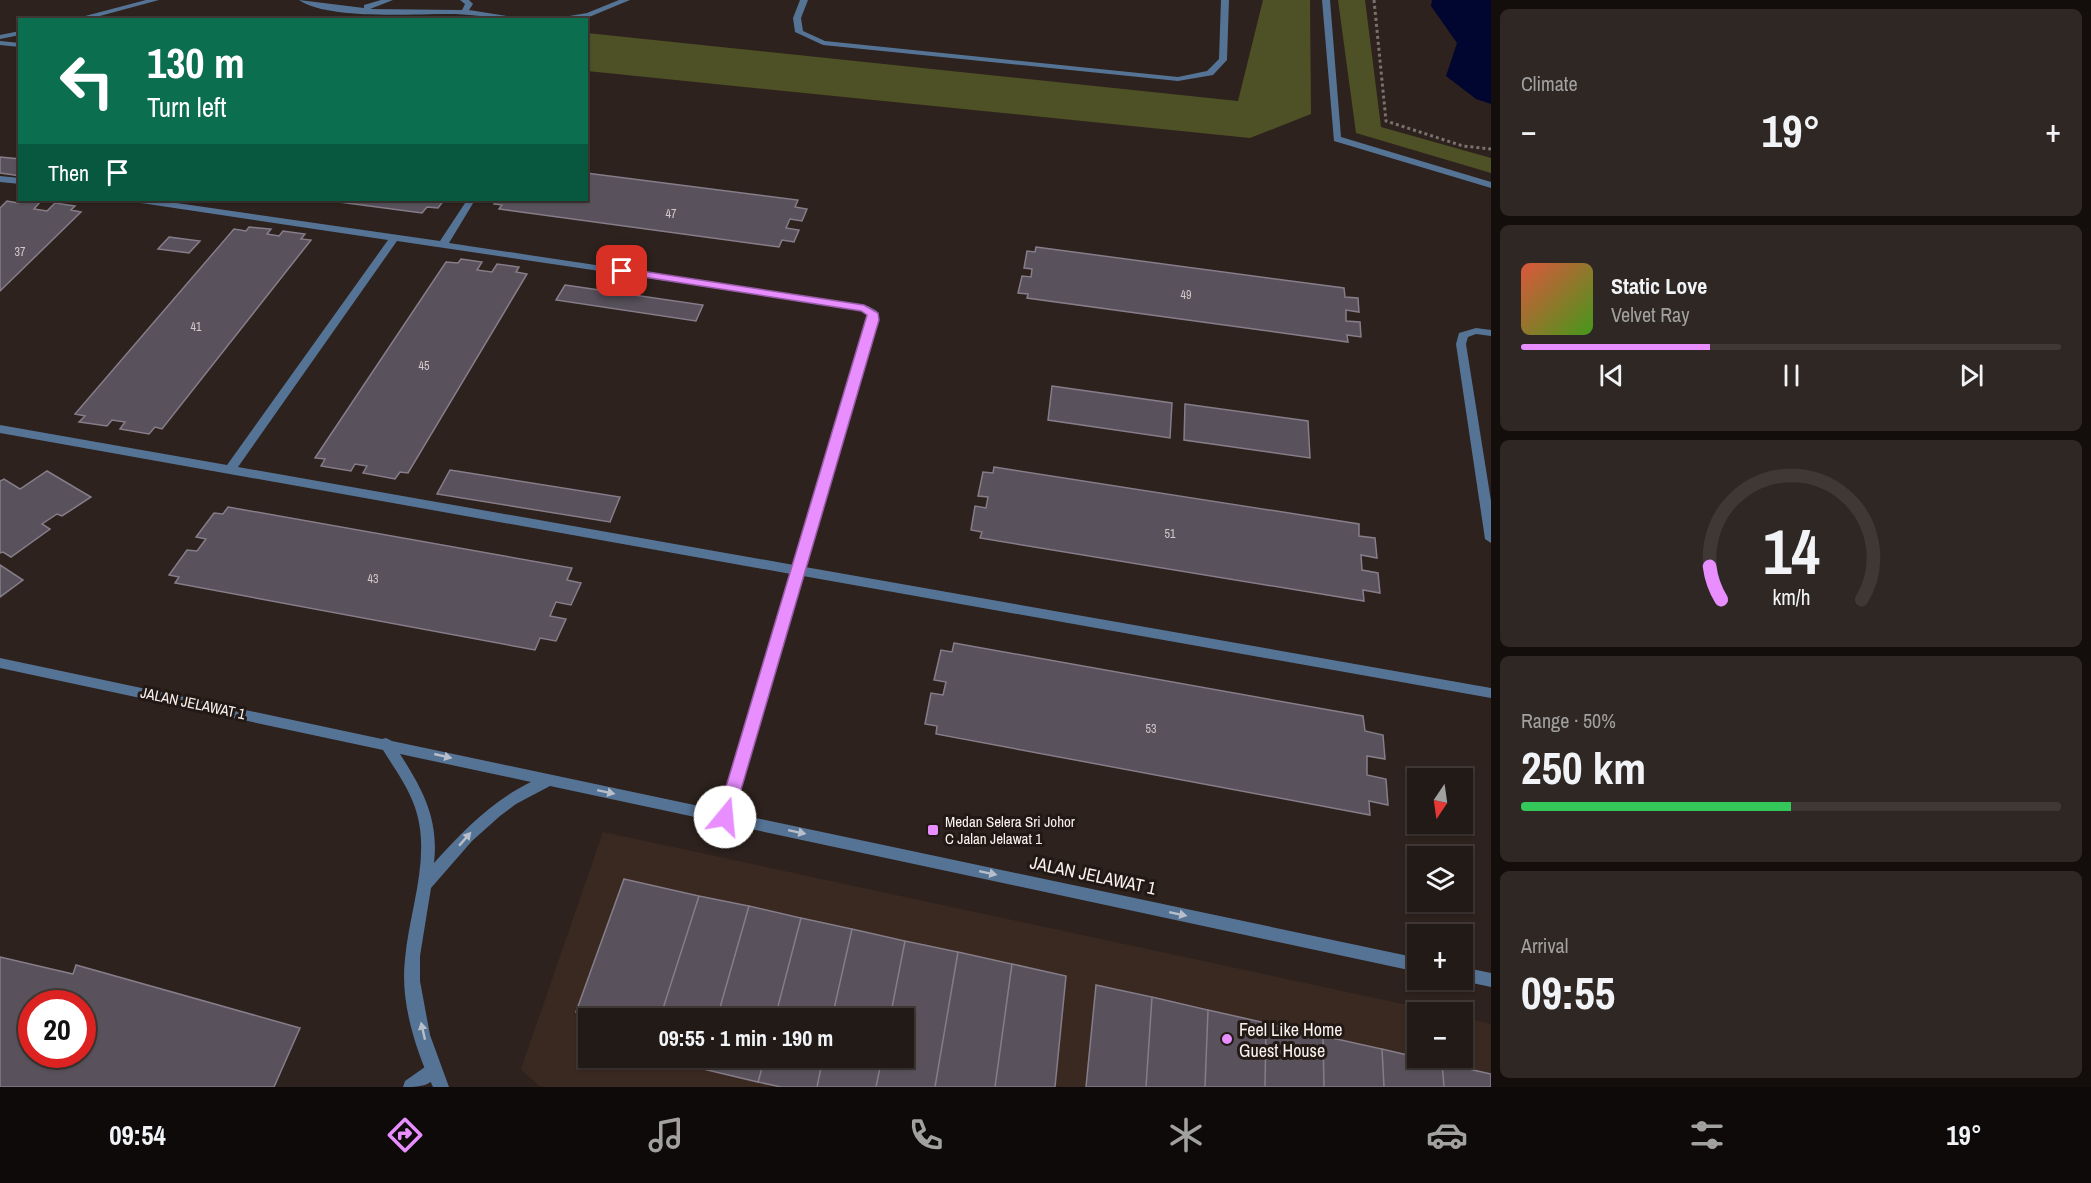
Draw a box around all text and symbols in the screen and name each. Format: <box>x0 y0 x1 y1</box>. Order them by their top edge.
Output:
text: 130 m <box>147 35 245 91</box>
icon: left <box>48 42 126 120</box>
text: Climate <box>1521 70 1578 97</box>
text: Turn left <box>147 89 226 125</box>
text: 19° <box>1761 100 1821 161</box>
text: − <box>1521 108 1537 152</box>
text: + <box>2045 108 2061 152</box>
icon: arrive <box>101 156 134 189</box>
text: Then <box>48 158 89 188</box>
house number: 47 <box>666 206 677 222</box>
house number: 37 <box>15 244 26 260</box>
pin <box>596 245 647 296</box>
icon: arrive <box>605 254 638 287</box>
text: Static Love <box>1611 271 1707 301</box>
house number: 49 <box>1181 287 1191 303</box>
text: Velvet Ray <box>1611 301 1689 328</box>
house number: 41 <box>191 319 202 335</box>
house number: 45 <box>419 358 430 374</box>
icon: previous <box>1595 359 1628 392</box>
icon: pause <box>1775 359 1808 392</box>
icon: next <box>1955 359 1988 392</box>
text: 14 <box>1763 510 1819 594</box>
house number: 51 <box>1165 526 1176 542</box>
house number: 43 <box>368 571 378 587</box>
text: km/h <box>1772 584 1810 613</box>
street label: JALAN JELAWAT 1 <box>139 682 248 724</box>
text: Range · 50% <box>1521 707 1616 734</box>
house number: 53 <box>1146 721 1156 737</box>
text: 250 km <box>1521 737 1646 798</box>
one-way arrow <box>434 752 452 762</box>
north arrow <box>1407 768 1473 834</box>
map controls <box>1407 768 1473 1068</box>
position arrow <box>693 785 757 849</box>
one-way arrow <box>597 788 616 797</box>
place label: Medan Selera Sri Johor C Jalan Jelawat 1 <box>945 811 1075 849</box>
marker: Medan Selera Sri Johor C Jalan Jelawat 1 <box>926 823 940 837</box>
one-way arrow <box>788 828 806 838</box>
one-way arrow <box>458 832 471 847</box>
button: layers <box>1407 846 1473 912</box>
street label: JALAN JELAWAT 1 <box>1028 849 1159 901</box>
one-way arrow <box>978 869 997 878</box>
one-way arrow <box>1169 909 1188 919</box>
button: + <box>1407 924 1473 990</box>
text: Arrival <box>1521 932 1568 959</box>
text: 09:55 <box>1521 962 1615 1023</box>
speed limit sign: 20 <box>18 990 96 1068</box>
button: − <box>1407 1002 1473 1068</box>
place label: Feel Like Home Guest House <box>1239 1017 1342 1063</box>
one-way arrow <box>418 1022 428 1041</box>
text: 09:55 · 1 min · 190 m <box>659 1023 833 1053</box>
marker: Feel Like Home Guest House <box>1220 1032 1234 1046</box>
icon: directions <box>384 1114 426 1156</box>
icon: music <box>645 1114 687 1156</box>
icon: phone <box>905 1114 947 1156</box>
icon: climate <box>1165 1114 1207 1156</box>
icon: car <box>1426 1114 1468 1156</box>
icon: filters <box>1686 1114 1728 1156</box>
text: 09:54 <box>109 1117 166 1153</box>
text: 19° <box>1946 1117 1982 1153</box>

